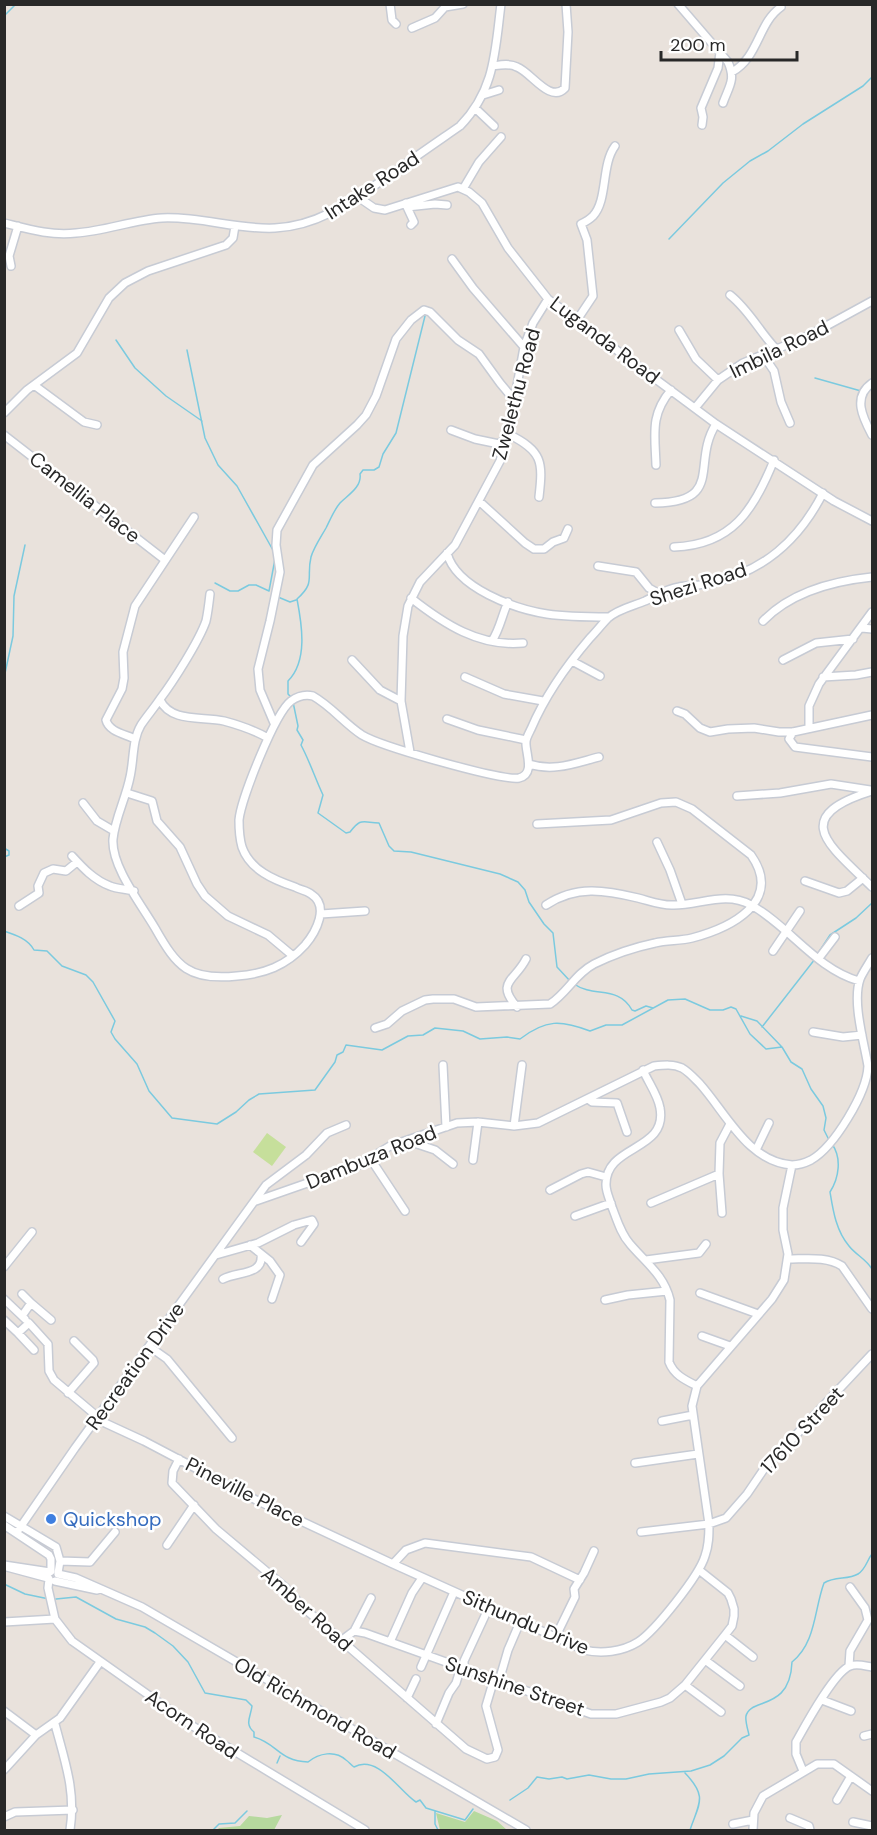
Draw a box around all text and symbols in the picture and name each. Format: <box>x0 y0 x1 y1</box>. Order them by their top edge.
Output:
scale bar <box>661 24 798 62</box>
text: 200 m <box>670 33 726 57</box>
street label: Intake Road <box>320 145 424 225</box>
street label: Luganda Road <box>545 290 665 390</box>
street label: Imbila Road <box>725 314 833 384</box>
street label: Zwelethu Road <box>486 325 546 463</box>
street label: Camellia Place <box>24 445 146 549</box>
street label: Shezi Road <box>646 556 750 612</box>
street label: Dambuza Road <box>302 1119 440 1195</box>
street label: Recreation Drive <box>80 1297 190 1435</box>
street label: 17610 Street <box>755 1380 849 1479</box>
street label: Pineville Place <box>181 1451 309 1533</box>
place label: Quickshop <box>63 1506 162 1532</box>
marker: Quickshop <box>44 1512 58 1526</box>
street label: Amber Road <box>256 1561 358 1657</box>
street label: Sithundu Drive <box>459 1584 593 1660</box>
street label: Sunshine Street <box>442 1650 588 1722</box>
street label: Old Richmond Road <box>229 1651 401 1765</box>
street label: Acorn Road <box>140 1683 244 1765</box>

